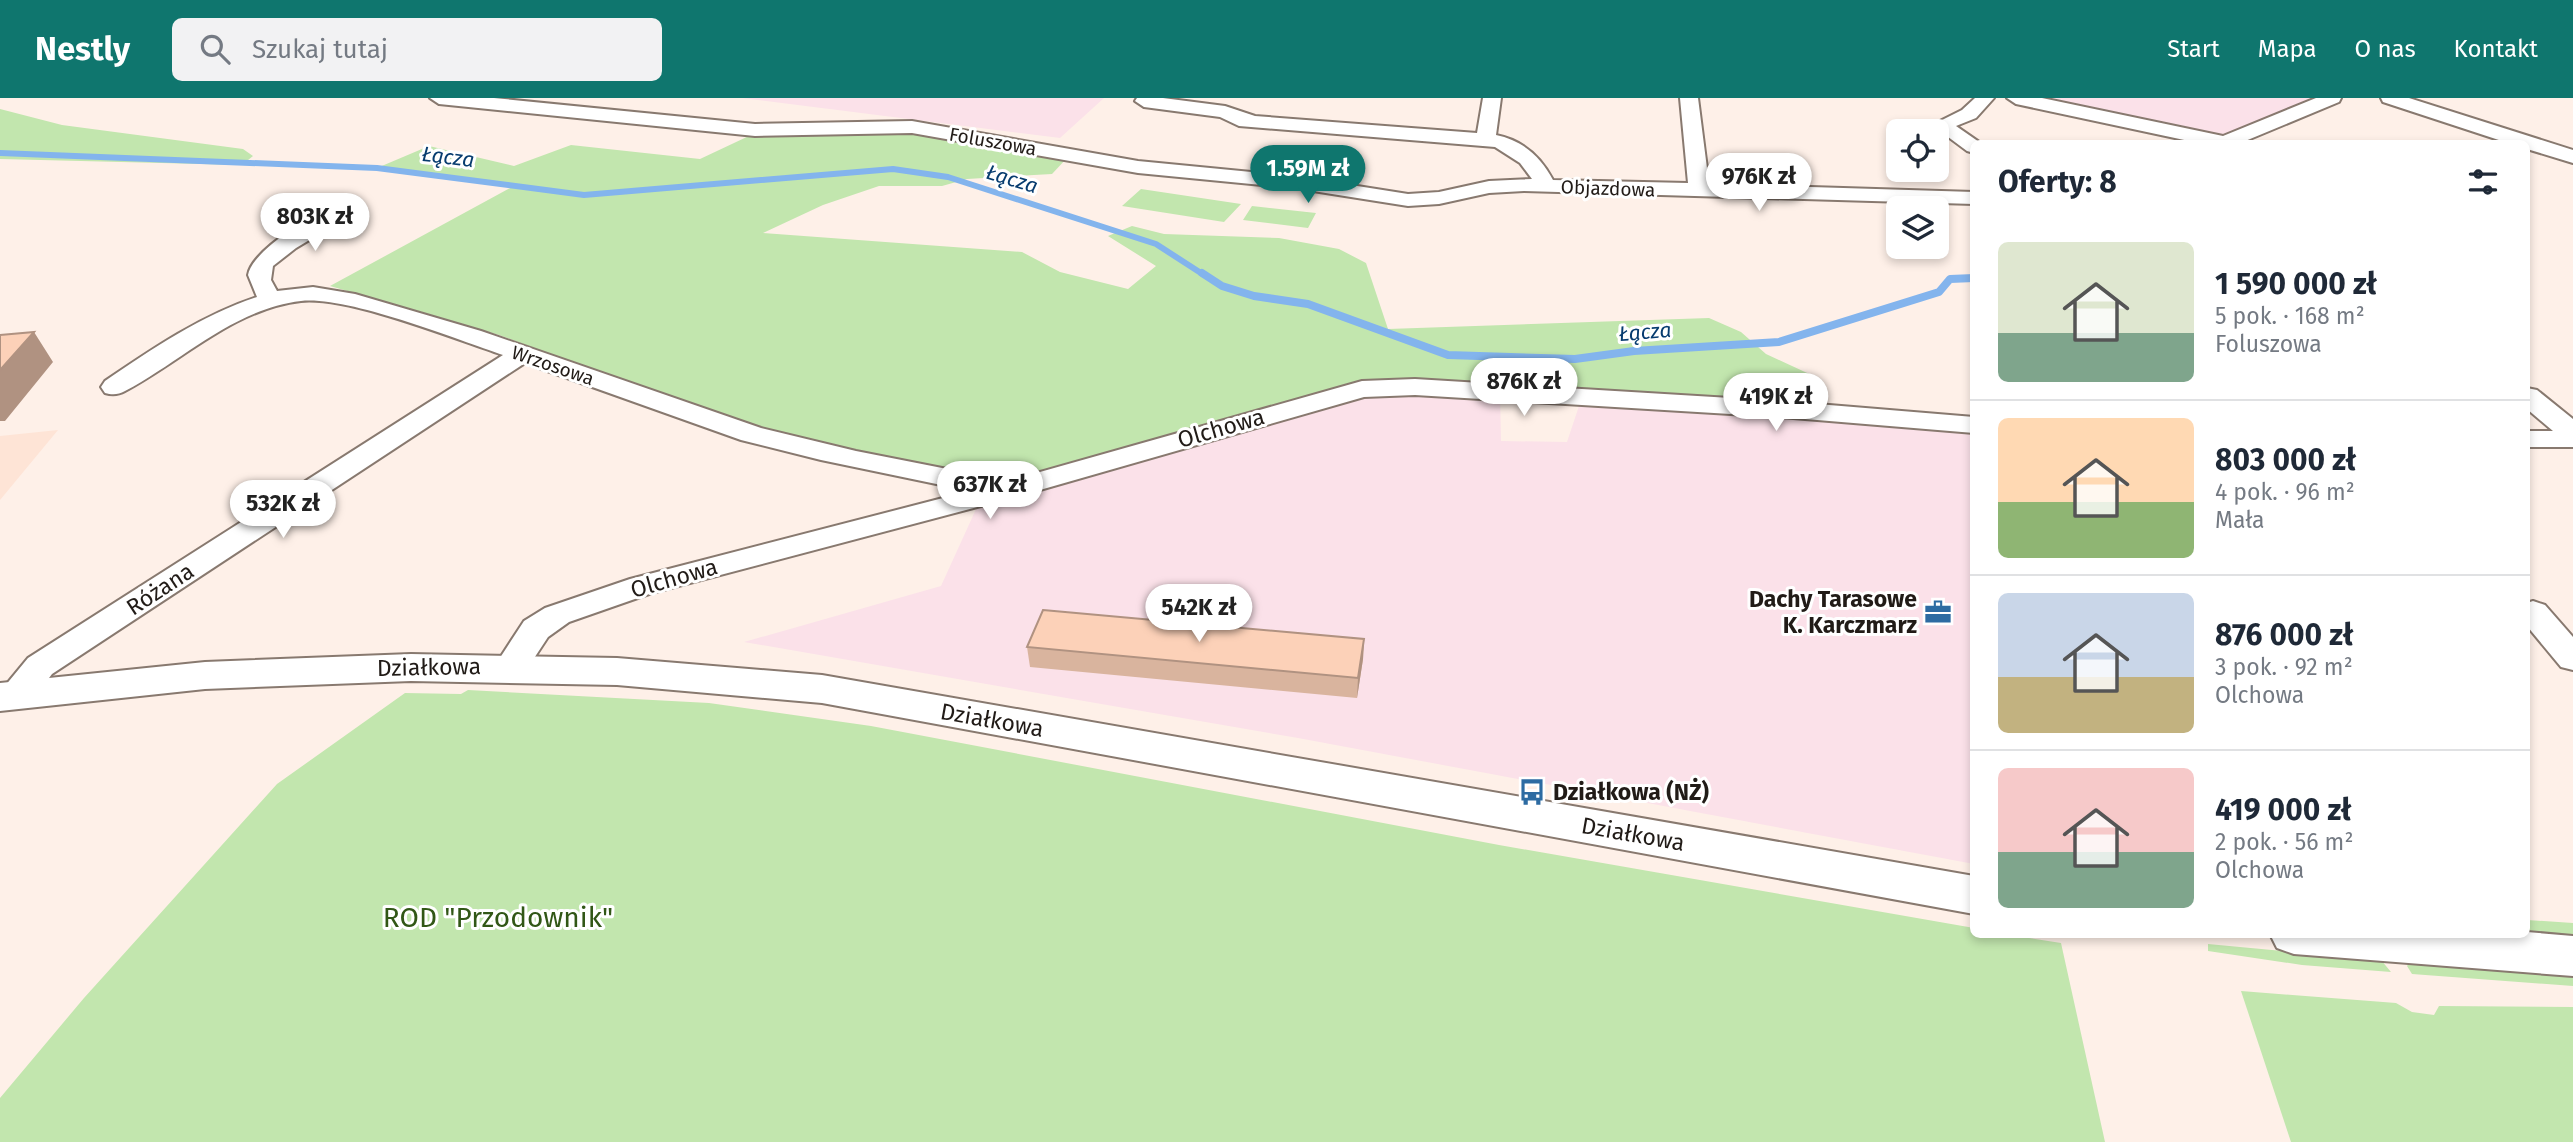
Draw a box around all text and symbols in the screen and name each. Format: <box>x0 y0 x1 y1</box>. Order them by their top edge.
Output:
search box <box>172 18 662 81</box>
text: Nestly <box>35 29 130 69</box>
icon: search <box>196 30 234 68</box>
text: Szukaj tutaj <box>252 34 388 65</box>
text: Start <box>2167 35 2220 63</box>
text: Mapa <box>2258 35 2317 63</box>
text: O nas <box>2355 35 2416 63</box>
text: Kontakt <box>2454 35 2538 63</box>
map controls <box>1886 119 1949 259</box>
button: locate <box>1886 119 1949 182</box>
street label: Foluszowa <box>947 123 1038 160</box>
water label: Łącza <box>420 141 476 173</box>
pin: 1.59M zł <box>1236 146 1380 205</box>
pin: 976K zł <box>1694 153 1824 213</box>
text: 1.59M zł <box>1266 154 1350 182</box>
water label: Łącza <box>983 159 1041 199</box>
text: 976K zł <box>1722 162 1796 190</box>
icon: filters <box>2464 163 2502 201</box>
text: Oferty: 8 <box>1998 164 2117 200</box>
street label: Objazdowa <box>1560 175 1656 202</box>
pin: 803K zł <box>250 194 380 253</box>
button: layers <box>1886 196 1949 259</box>
text: 803K zł <box>276 202 354 230</box>
text: 1 590 000 zł <box>2215 266 2377 302</box>
icon: home <box>2054 270 2138 354</box>
text: 5 pok. · 168 m² <box>2215 302 2365 330</box>
water label: Łącza <box>1618 317 1672 347</box>
text: Foluszowa <box>2215 330 2322 358</box>
street label: Wrzosowa <box>509 341 597 390</box>
pin: 876K zł <box>1459 358 1589 418</box>
text: 876K zł <box>1487 367 1561 395</box>
pin: 419K zł <box>1711 374 1841 433</box>
text: 419K zł <box>1739 382 1813 410</box>
street label: Olchowa <box>1174 402 1268 454</box>
text: 803 000 zł <box>2215 442 2356 478</box>
icon: home <box>2054 446 2138 530</box>
pin: 637K zł <box>925 462 1055 521</box>
text: 637K zł <box>953 470 1027 498</box>
text: 4 pok. · 96 m² <box>2215 478 2355 506</box>
pin: 532K zł <box>218 480 348 540</box>
text: 532K zł <box>246 489 320 517</box>
text: Mała <box>2215 506 2265 534</box>
street label: Olchowa <box>627 552 721 604</box>
street label: Różana <box>121 557 199 621</box>
pin: 542K zł <box>1134 584 1264 644</box>
place label: Dachy Tarasowe K. Karczmarz <box>1749 585 1917 639</box>
text: 542K zł <box>1161 593 1237 621</box>
office icon: Dachy Tarasowe K. Karczmarz <box>1923 597 1953 627</box>
text: 876 000 zł <box>2215 617 2353 653</box>
icon: home <box>2054 621 2138 705</box>
street label: Działkowa <box>377 652 481 682</box>
text: 3 pok. · 92 m² <box>2215 653 2353 681</box>
text: Olchowa <box>2215 681 2304 709</box>
street label: Działkowa <box>938 697 1046 743</box>
bus stop icon: Działkowa (NŻ) <box>1517 777 1547 807</box>
place label: Działkowa (NŻ) <box>1553 777 1709 806</box>
text: 419 000 zł <box>2215 792 2352 828</box>
icon: home <box>2054 796 2138 880</box>
street label: Działkowa <box>1579 811 1687 857</box>
text: 2 pok. · 56 m² <box>2215 828 2353 856</box>
text: Olchowa <box>2215 856 2304 884</box>
park label: ROD "Przodownik" <box>383 901 613 934</box>

